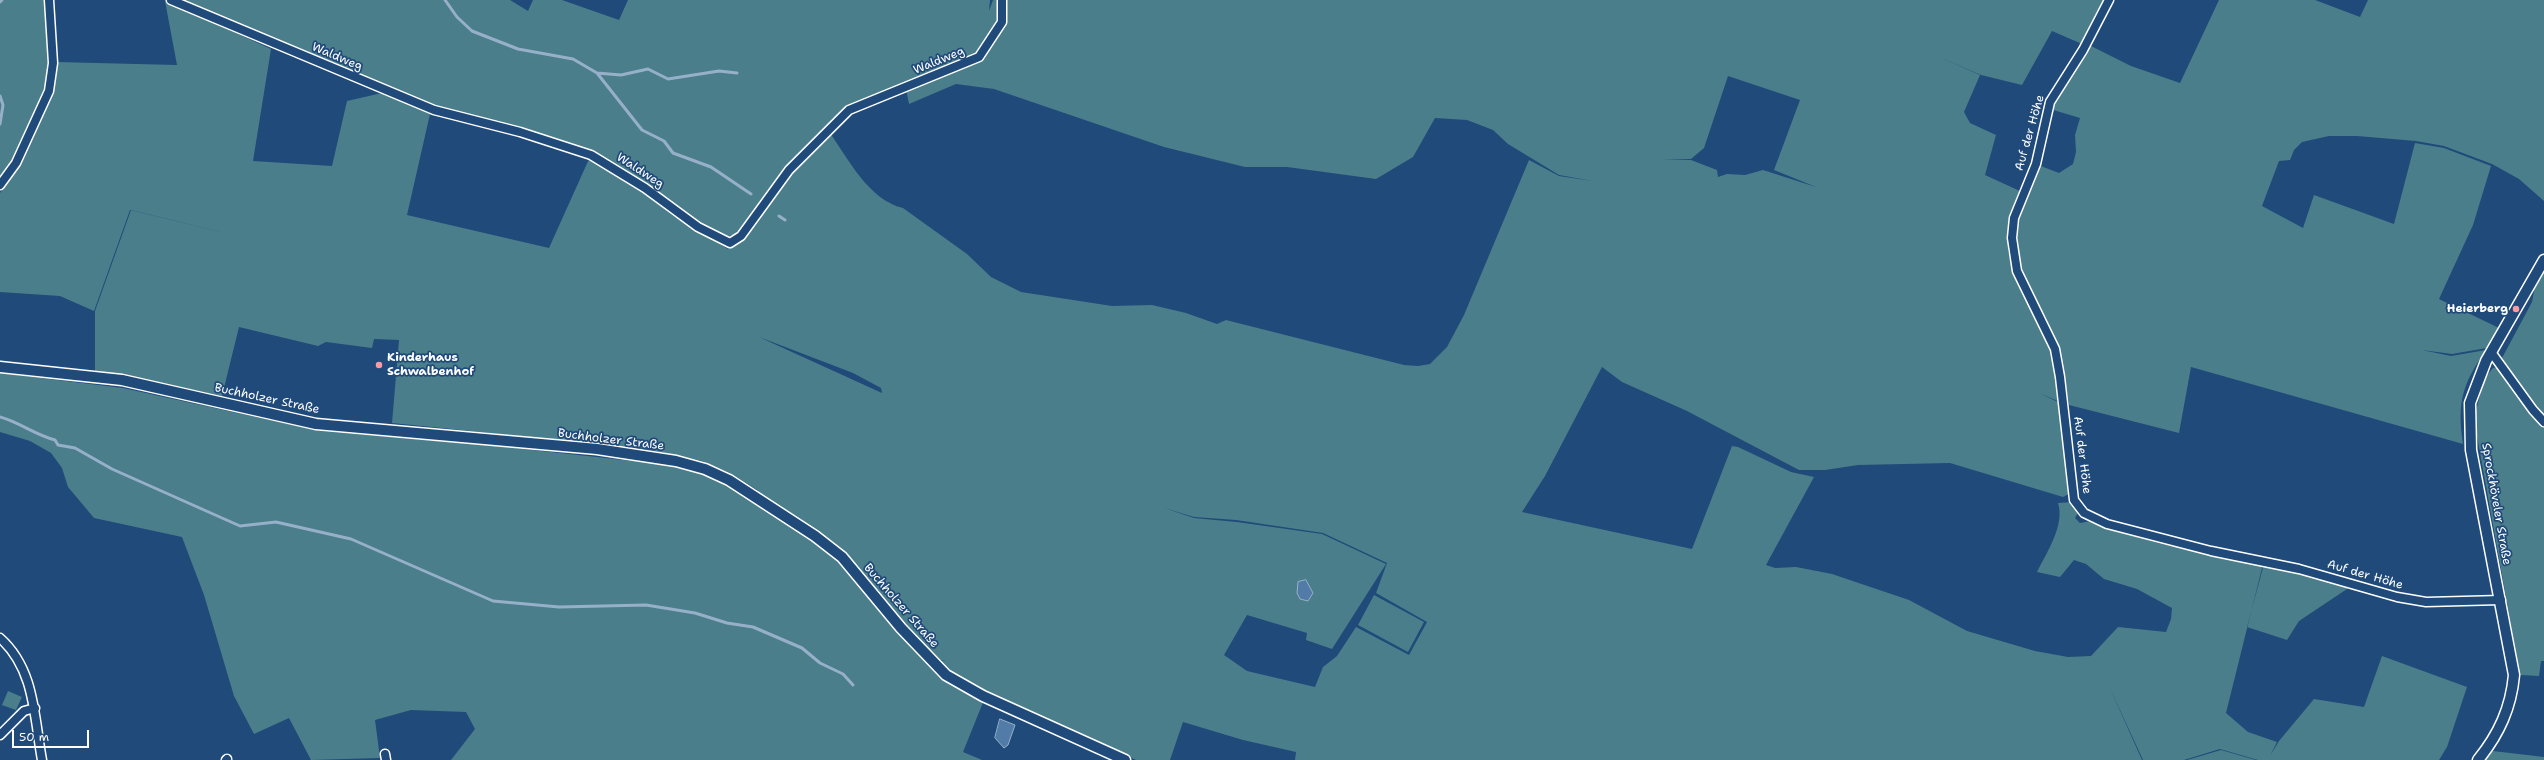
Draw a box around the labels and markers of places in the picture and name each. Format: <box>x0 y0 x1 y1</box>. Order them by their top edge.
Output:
place label: Heierberg <box>2447 302 2508 316</box>
marker: Heierberg <box>2511 304 2521 314</box>
place label: Kinderhaus Schwalbenhof <box>387 351 474 379</box>
marker: Kinderhaus Schwalbenhof <box>374 360 384 370</box>

